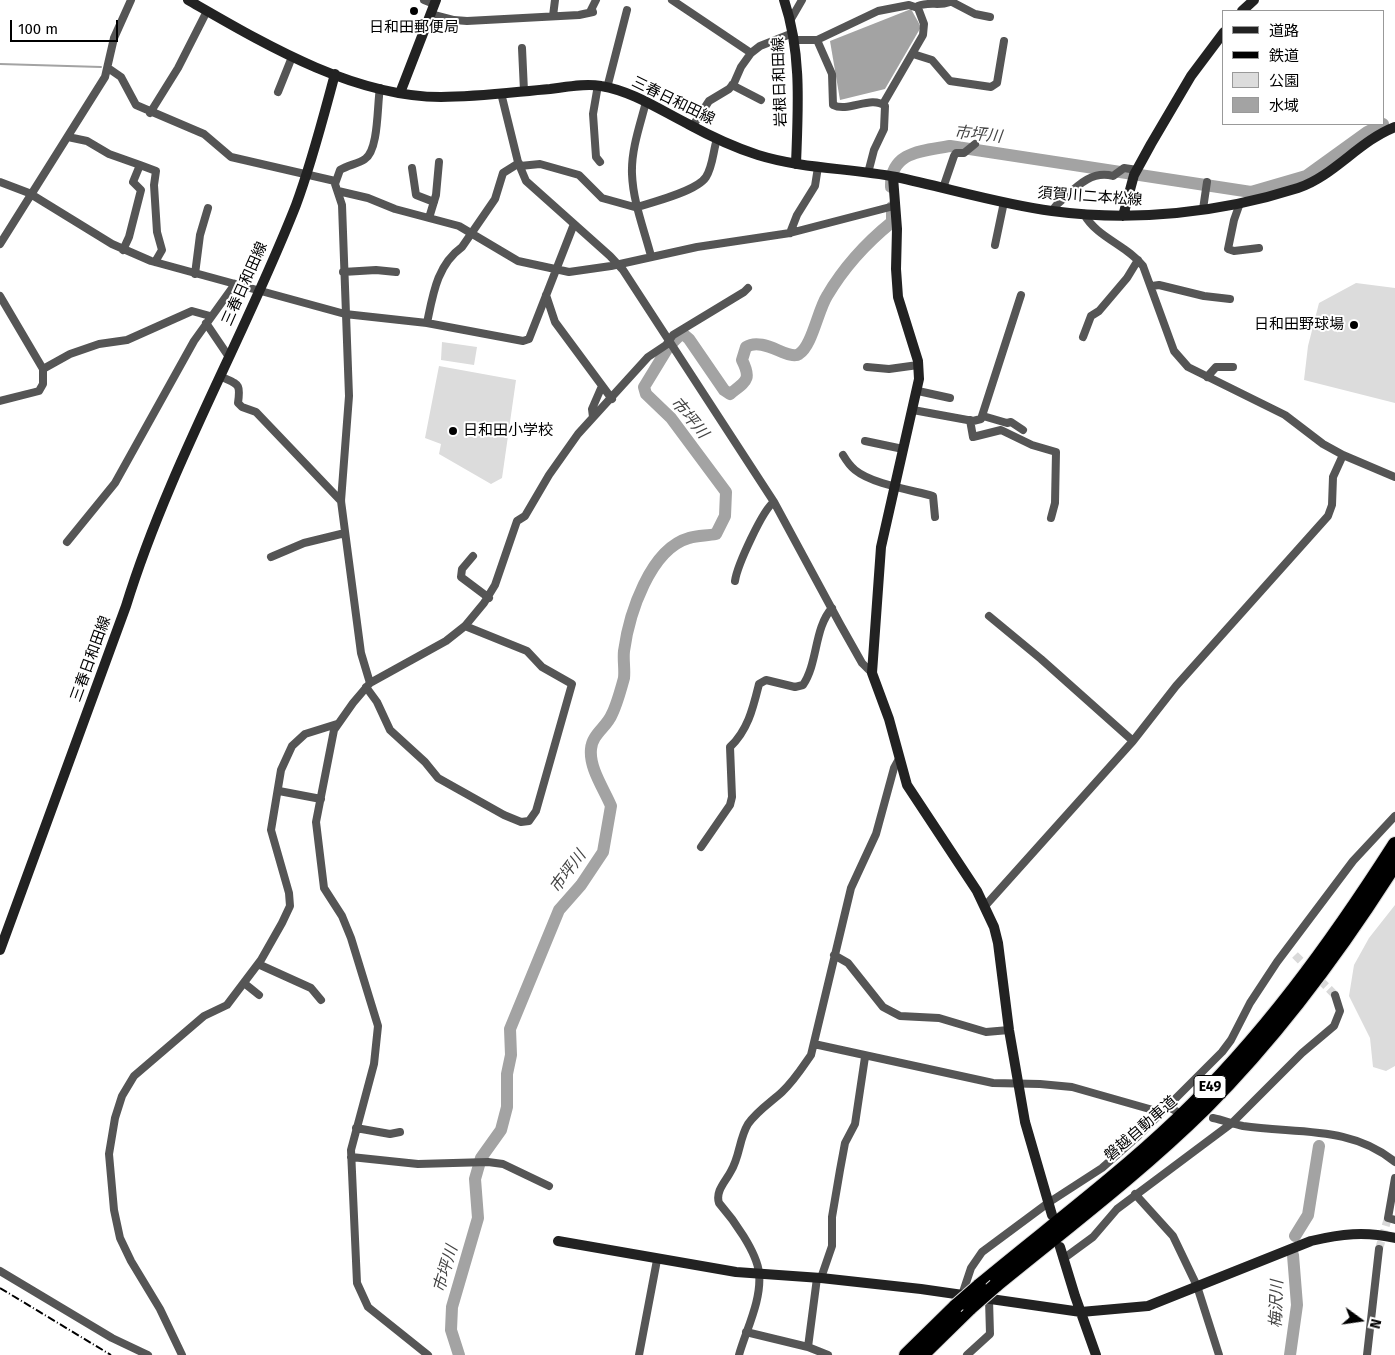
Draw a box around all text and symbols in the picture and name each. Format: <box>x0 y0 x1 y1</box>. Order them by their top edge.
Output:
marker: 日和田郵便局 <box>408 5 420 17</box>
scale bar <box>12 10 120 42</box>
legend <box>1222 10 1385 125</box>
place label: 日和田郵便局 <box>369 19 459 37</box>
text: 100 m <box>18 20 58 38</box>
text: 道路 <box>1269 22 1299 40</box>
street label: 岩根日和田線 <box>769 37 791 127</box>
text: 鉄道 <box>1269 47 1299 65</box>
text: 公園 <box>1269 72 1299 90</box>
street label: 三春日和田線 <box>629 73 717 129</box>
text: 水域 <box>1269 97 1299 115</box>
water label: 市坪川 <box>953 123 1003 147</box>
street label: 須賀川二本松線 <box>1037 184 1143 210</box>
street label: 三春日和田線 <box>218 239 272 329</box>
place label: 日和田野球場 <box>1254 316 1344 334</box>
marker: 日和田野球場 <box>1348 319 1360 331</box>
water label: 市坪川 <box>666 393 712 443</box>
place label: 日和田小学校 <box>463 422 553 440</box>
marker: 日和田小学校 <box>447 425 459 437</box>
street label: 三春日和田線 <box>67 614 115 704</box>
water label: 市坪川 <box>546 847 590 897</box>
road number: E49 <box>1194 1076 1226 1098</box>
street label: 磐越自動車道 <box>1101 1093 1181 1165</box>
water label: 市坪川 <box>430 1243 462 1295</box>
water label: 梅沢川 <box>1267 1280 1287 1328</box>
north arrow <box>1335 1295 1385 1345</box>
text: N <box>1366 1317 1384 1330</box>

